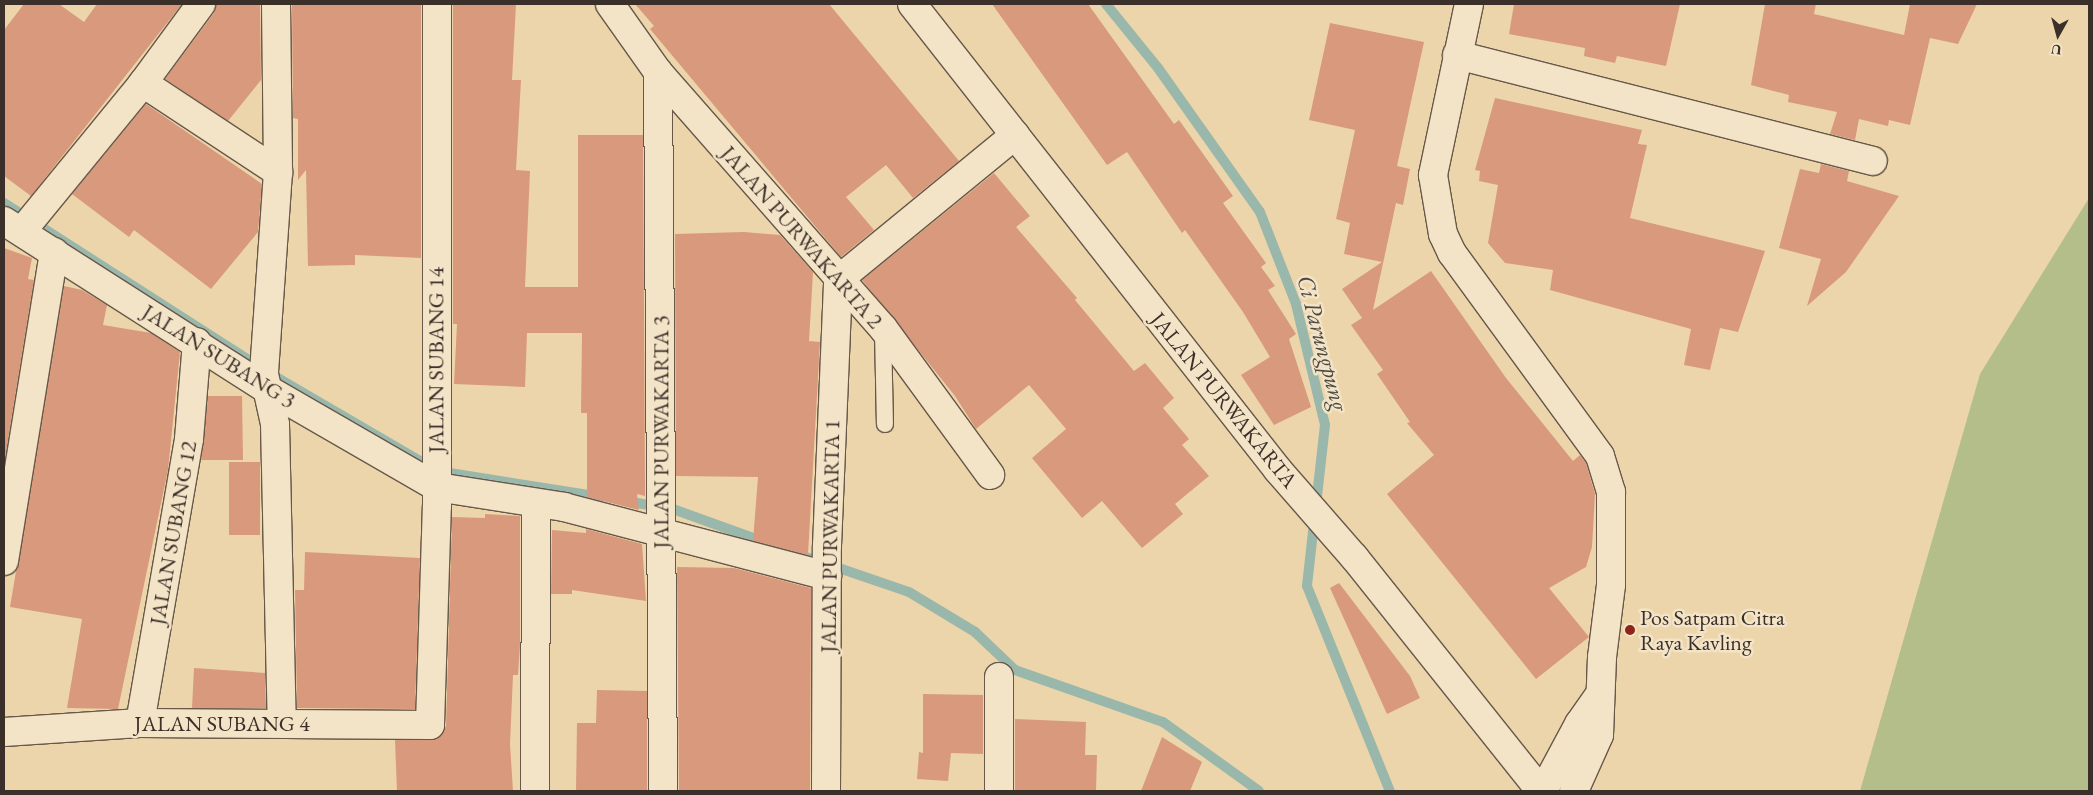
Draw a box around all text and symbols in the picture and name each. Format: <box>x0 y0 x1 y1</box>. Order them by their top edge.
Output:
north arrow <box>2033 10 2083 60</box>
text: U <box>2050 40 2062 59</box>
street label: JALAN PURWAKARTA 2 <box>715 140 889 334</box>
street label: JALAN SUBANG 14 <box>423 267 449 453</box>
water label: Ci Parungpung <box>1291 272 1355 414</box>
street label: JALAN SUBANG 3 <box>138 298 300 414</box>
street label: JALAN PURWAKARTA <box>1145 307 1303 493</box>
street label: JALAN PURWAKARTA 3 <box>648 315 674 549</box>
street label: JALAN PURWAKARTA 1 <box>815 419 845 653</box>
street label: JALAN SUBANG 12 <box>144 439 202 627</box>
place label: Pos Satpam Citra Raya Kavling <box>1640 604 1785 656</box>
marker: Pos Satpam Citra Raya Kavling <box>1624 624 1636 636</box>
street label: JALAN SUBANG 4 <box>134 711 310 737</box>

